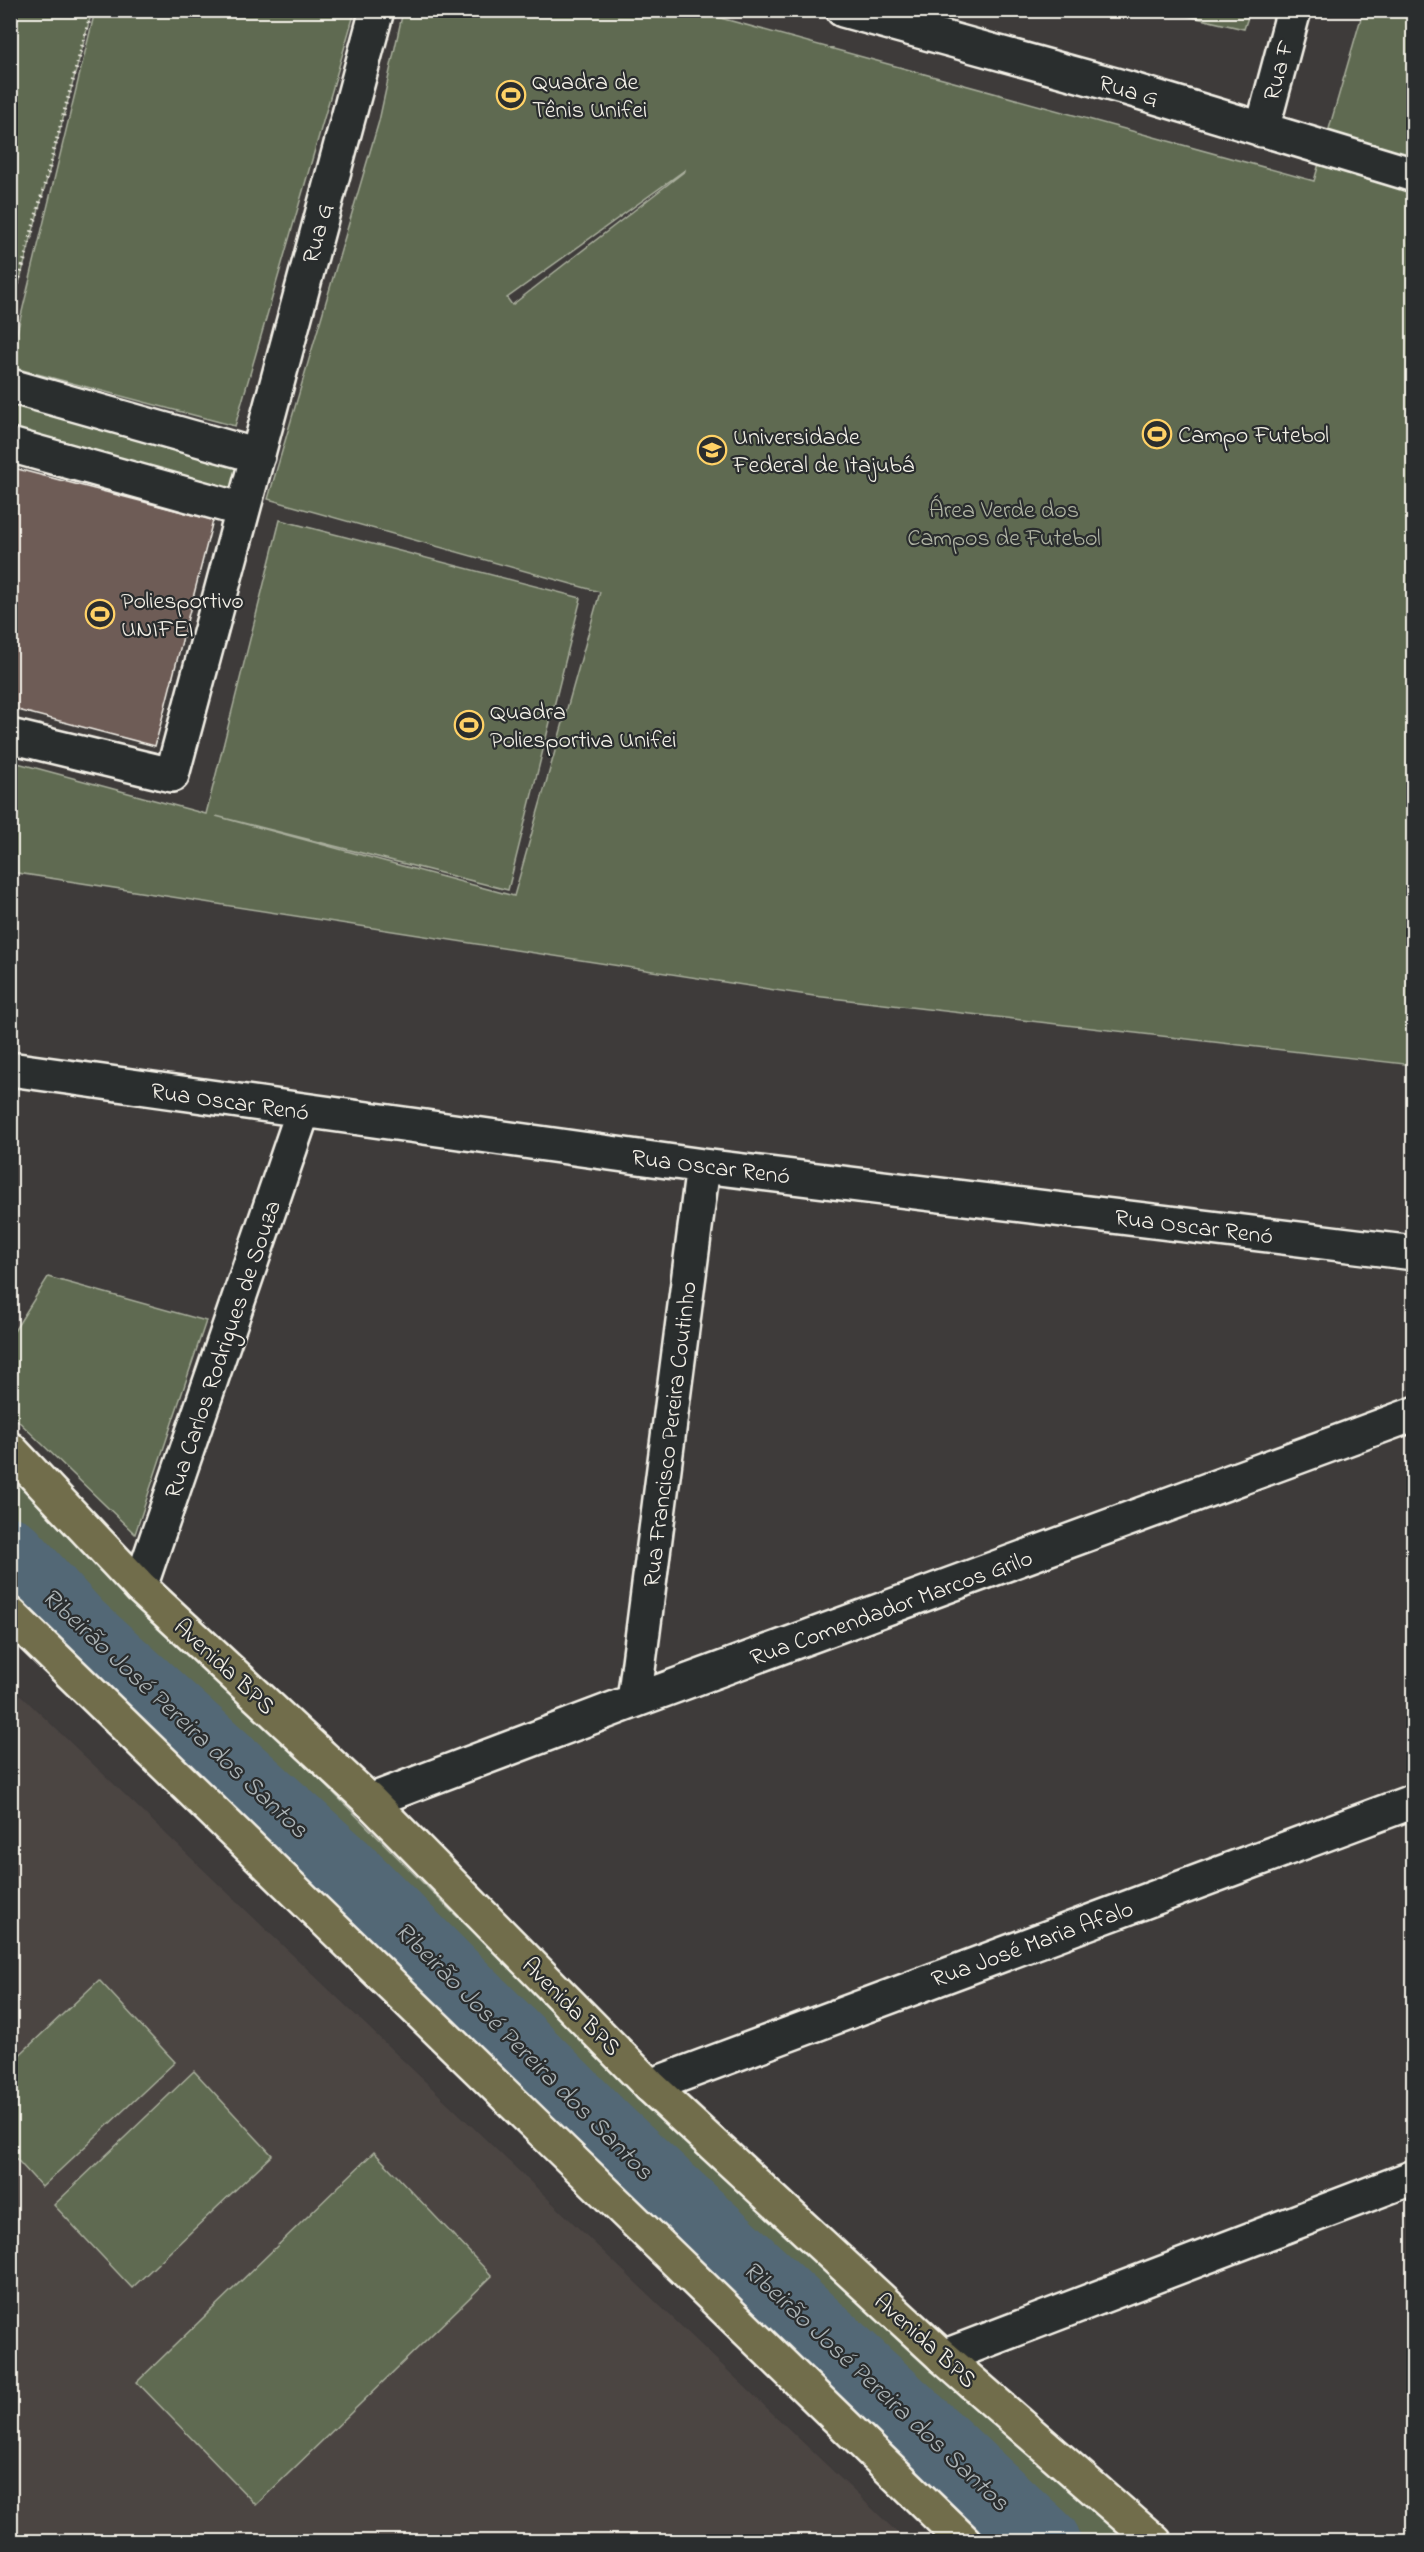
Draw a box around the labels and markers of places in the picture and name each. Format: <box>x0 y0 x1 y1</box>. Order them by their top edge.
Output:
place label: Quadra de Tênis Unifei <box>532 66 647 129</box>
sports icon: Quadra de Tênis Unifei <box>495 79 527 111</box>
sports icon: Campo Futebol <box>1141 418 1173 450</box>
place label: Campo Futebol <box>1178 419 1329 454</box>
place label: Universidade Federal de Itajubá <box>732 421 914 484</box>
school or university icon: Universidade Federal de Itajubá <box>696 434 728 466</box>
place label: Poliesportivo UNIFEI <box>121 585 244 648</box>
sports icon: Poliesportivo UNIFEI <box>84 598 116 630</box>
place label: Quadra Poliesportiva Unifei <box>490 696 677 759</box>
sports icon: Quadra Poliesportiva Unifei <box>453 709 485 741</box>

